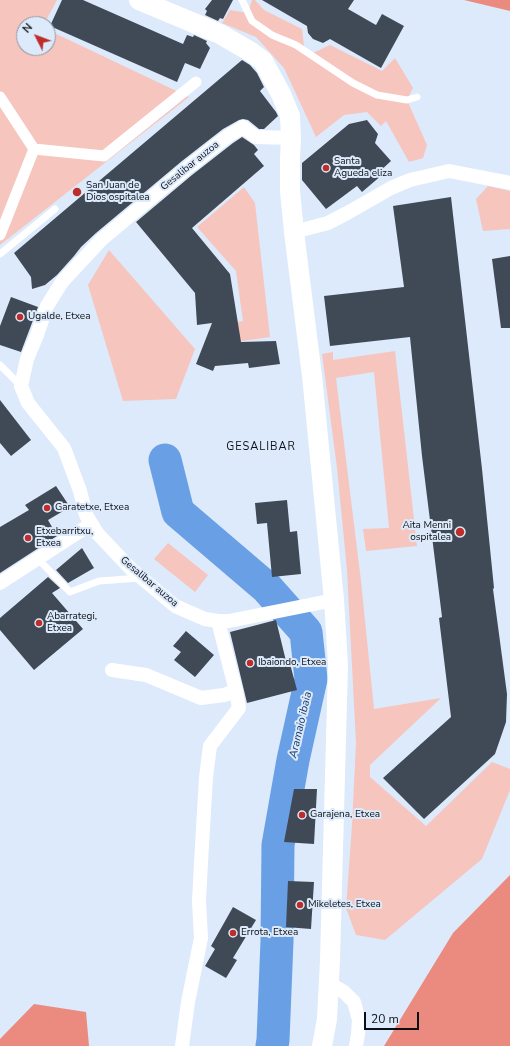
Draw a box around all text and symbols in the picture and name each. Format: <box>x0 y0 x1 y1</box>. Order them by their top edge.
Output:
north arrow <box>16 16 56 56</box>
text: N <box>19 20 36 36</box>
street label: Gesalibar auzoa <box>158 139 222 193</box>
place label: Santa Agueda eliza <box>334 156 392 180</box>
marker: Santa Agueda eliza <box>321 163 331 173</box>
place label: San Juan de Dios ospitalea <box>86 180 150 204</box>
marker: San Juan de Dios ospitalea <box>71 186 83 198</box>
place label: Ugalde, Etxea <box>28 311 90 323</box>
marker: Ugalde, Etxea <box>15 312 25 322</box>
district label: GESALIBAR <box>226 440 296 454</box>
place label: Garatetxe, Etxea <box>55 502 129 514</box>
marker: Garatetxe, Etxea <box>42 503 52 513</box>
place label: Aita Menni ospitalea <box>402 520 451 544</box>
place label: Etxebarritxu, Etxea <box>36 526 93 550</box>
marker: Aita Menni ospitalea <box>454 526 466 538</box>
marker: Etxebarritxu, Etxea <box>23 533 33 543</box>
street label: Gesalibar auzoa <box>118 554 180 610</box>
place label: Abarrategi, Etxea <box>47 611 97 634</box>
marker: Abarrategi, Etxea <box>34 618 44 628</box>
place label: Ibaiondo, Etxea <box>258 657 326 669</box>
marker: Ibaiondo, Etxea <box>245 658 255 668</box>
water label: Aramaio ibaia <box>287 691 315 759</box>
place label: Garajena, Etxea <box>310 809 380 821</box>
marker: Garajena, Etxea <box>297 810 307 820</box>
place label: Mikeletes, Etxea <box>308 899 381 911</box>
marker: Mikeletes, Etxea <box>295 900 305 910</box>
place label: Errota, Etxea <box>241 927 298 939</box>
marker: Errota, Etxea <box>228 928 238 938</box>
scale bar <box>366 1004 421 1030</box>
text: 20 m <box>371 1011 399 1027</box>

